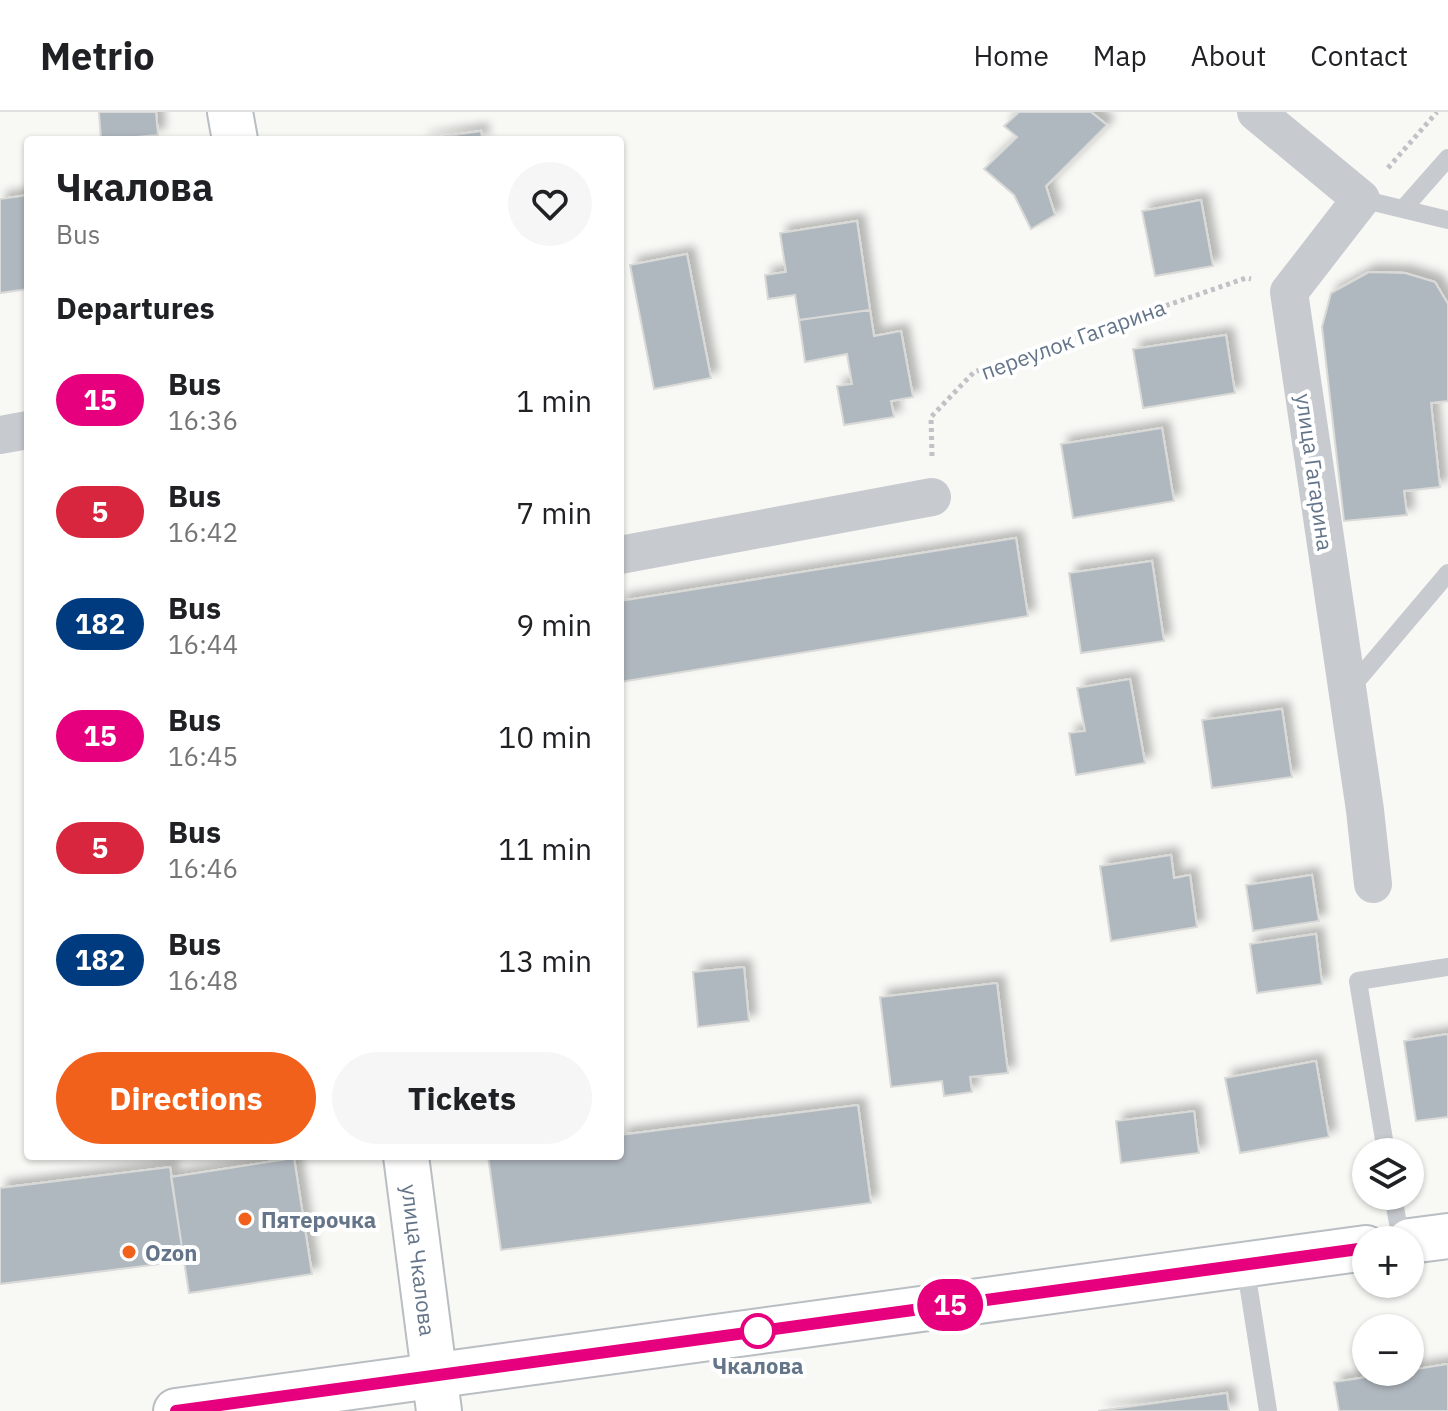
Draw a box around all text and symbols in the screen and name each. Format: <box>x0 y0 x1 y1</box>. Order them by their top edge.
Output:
text: Metrio <box>40 31 155 80</box>
text: Home <box>973 37 1049 74</box>
text: Map <box>1093 37 1147 74</box>
text: About <box>1191 37 1266 74</box>
text: Contact <box>1310 37 1408 74</box>
text: Чкалова <box>56 162 214 211</box>
button: heart <box>508 162 592 246</box>
text: Bus <box>56 217 100 251</box>
text: Departures <box>56 288 215 327</box>
street label: переулок Гагарина <box>977 292 1169 386</box>
text: Bus <box>168 364 221 403</box>
text: 15 <box>83 381 117 418</box>
text: 1 min <box>516 381 592 420</box>
street label: улица Гагарина <box>1290 392 1340 553</box>
text: 16:36 <box>168 403 238 437</box>
text: Bus <box>168 476 221 515</box>
text: 5 <box>92 493 108 530</box>
text: 7 min <box>516 493 592 532</box>
text: 16:42 <box>168 515 238 549</box>
text: Bus <box>168 588 221 627</box>
text: 182 <box>75 605 125 642</box>
text: 9 min <box>516 605 592 644</box>
text: 16:44 <box>168 627 238 661</box>
text: Bus <box>168 700 221 739</box>
text: 15 <box>83 717 117 754</box>
text: 10 min <box>498 717 592 756</box>
text: 16:45 <box>168 739 238 773</box>
text: Bus <box>168 812 221 851</box>
text: 5 <box>92 829 108 866</box>
text: 11 min <box>498 829 592 868</box>
text: 16:46 <box>168 851 238 885</box>
text: Bus <box>168 924 221 963</box>
text: 182 <box>75 941 125 978</box>
text: 13 min <box>498 941 592 980</box>
text: 16:48 <box>168 963 238 997</box>
button: Directions <box>56 1052 316 1144</box>
button: Tickets <box>332 1052 592 1144</box>
map controls <box>1352 1138 1424 1386</box>
button: layers <box>1352 1138 1424 1210</box>
street label: улица Чкалова <box>395 1182 443 1338</box>
place label: Пятерочка <box>261 1205 376 1234</box>
marker: Пятерочка <box>236 1210 254 1228</box>
button: + <box>1352 1226 1424 1298</box>
place label: Ozon <box>145 1238 197 1267</box>
marker: Ozon <box>120 1243 138 1261</box>
line badge: 15 <box>914 1279 986 1331</box>
text: 15 <box>933 1286 967 1323</box>
marker: Чкалова <box>741 1314 775 1348</box>
button: − <box>1352 1314 1424 1386</box>
place label: Чкалова <box>712 1351 804 1380</box>

